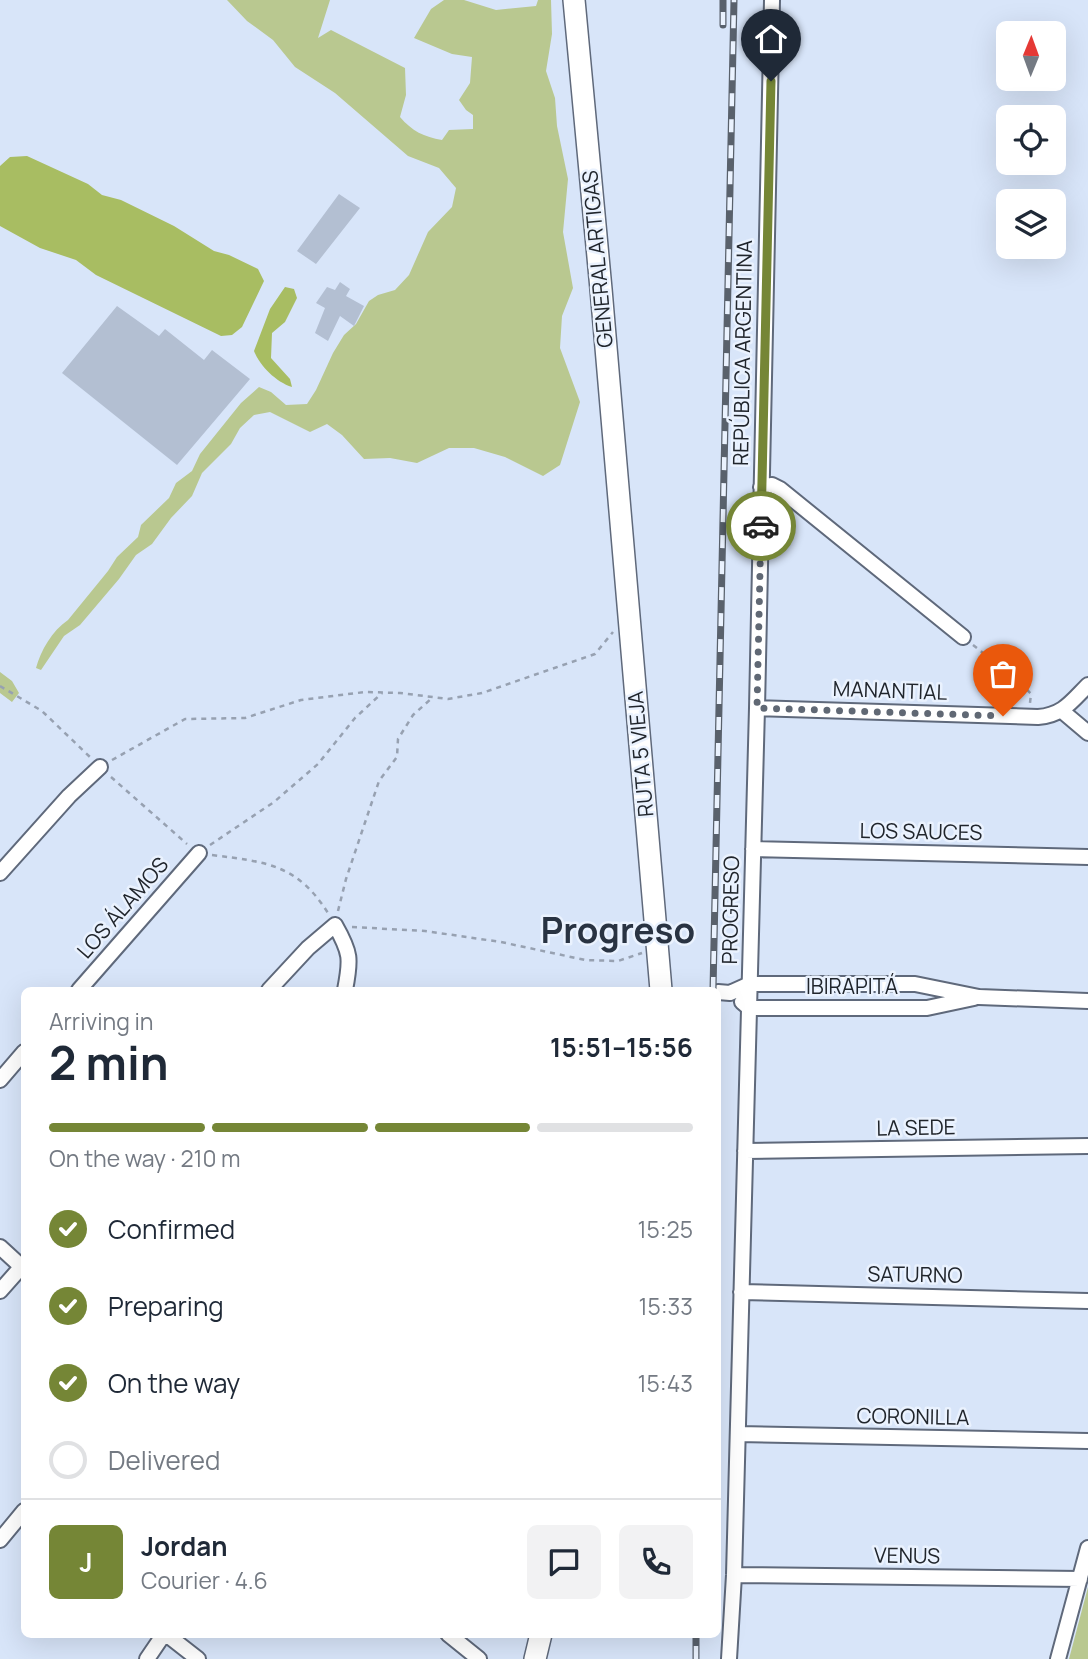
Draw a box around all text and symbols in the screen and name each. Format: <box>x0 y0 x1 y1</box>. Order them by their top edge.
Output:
pin <box>741 9 801 81</box>
icon: home <box>752 20 790 58</box>
north arrow <box>996 21 1066 91</box>
map controls <box>996 21 1066 259</box>
button: locate <box>996 105 1066 175</box>
street label: GENERAL ARTIGAS <box>575 169 619 349</box>
button: layers <box>996 189 1066 259</box>
street label: REPÚBLICA ARGENTINA <box>726 240 758 466</box>
courier <box>726 491 796 561</box>
icon: car <box>742 507 780 545</box>
pin <box>973 644 1033 716</box>
icon: bag <box>984 655 1022 693</box>
street label: MANANTIAL <box>832 674 948 706</box>
street label: RUTA 5 VIEJA <box>621 690 659 818</box>
street label: LOS SAUCES <box>859 816 983 846</box>
street label: LOS ÁLAMOS <box>70 851 174 964</box>
street label: PROGRESO <box>715 855 745 965</box>
district label: Progreso <box>541 906 695 954</box>
street label: IBIRAPITÁ <box>806 972 898 1000</box>
text: Arriving in <box>49 1005 154 1037</box>
text: 15:51–15:56 <box>550 1029 693 1065</box>
text: 2 min <box>49 1031 169 1094</box>
street label: LA SEDE <box>876 1112 956 1142</box>
text: On the way · 210 m <box>49 1142 241 1174</box>
icon: check <box>49 1210 87 1248</box>
text: Confirmed <box>108 1211 235 1247</box>
text: 15:25 <box>637 1213 693 1245</box>
street label: SATURNO <box>867 1259 963 1289</box>
icon: check <box>49 1287 87 1325</box>
text: Preparing <box>108 1288 224 1324</box>
text: 15:33 <box>638 1290 693 1322</box>
icon: check <box>49 1364 87 1402</box>
text: On the way <box>108 1365 240 1401</box>
text: 15:43 <box>638 1367 693 1399</box>
street label: CORONILLA <box>856 1401 970 1431</box>
text: Delivered <box>108 1442 220 1478</box>
button: chat <box>527 1525 601 1599</box>
button: phone <box>619 1525 693 1599</box>
text: Jordan <box>141 1528 227 1564</box>
street label: VENUS <box>874 1540 940 1570</box>
text: J <box>79 1544 93 1580</box>
text: Courier · 4.6 <box>141 1564 268 1596</box>

